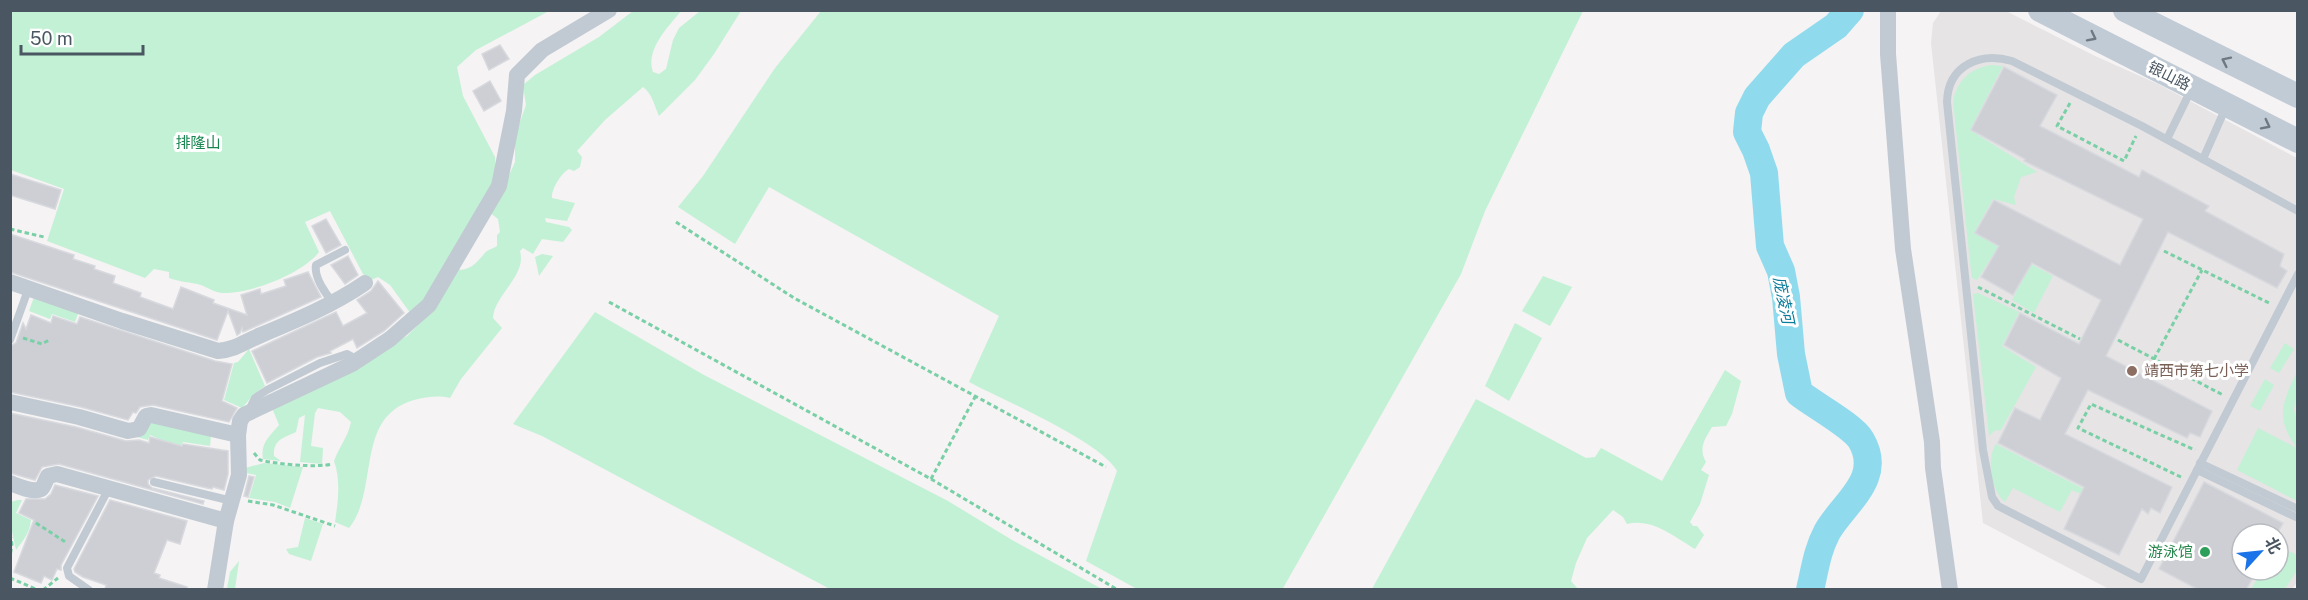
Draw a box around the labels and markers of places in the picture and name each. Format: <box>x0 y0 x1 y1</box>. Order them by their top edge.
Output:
place label: 靖西市第七小学 <box>2144 362 2249 379</box>
marker: 靖西市第七小学 <box>2125 364 2139 378</box>
place label: 游泳馆 <box>2148 543 2193 560</box>
marker: 游泳馆 <box>2198 545 2212 559</box>

